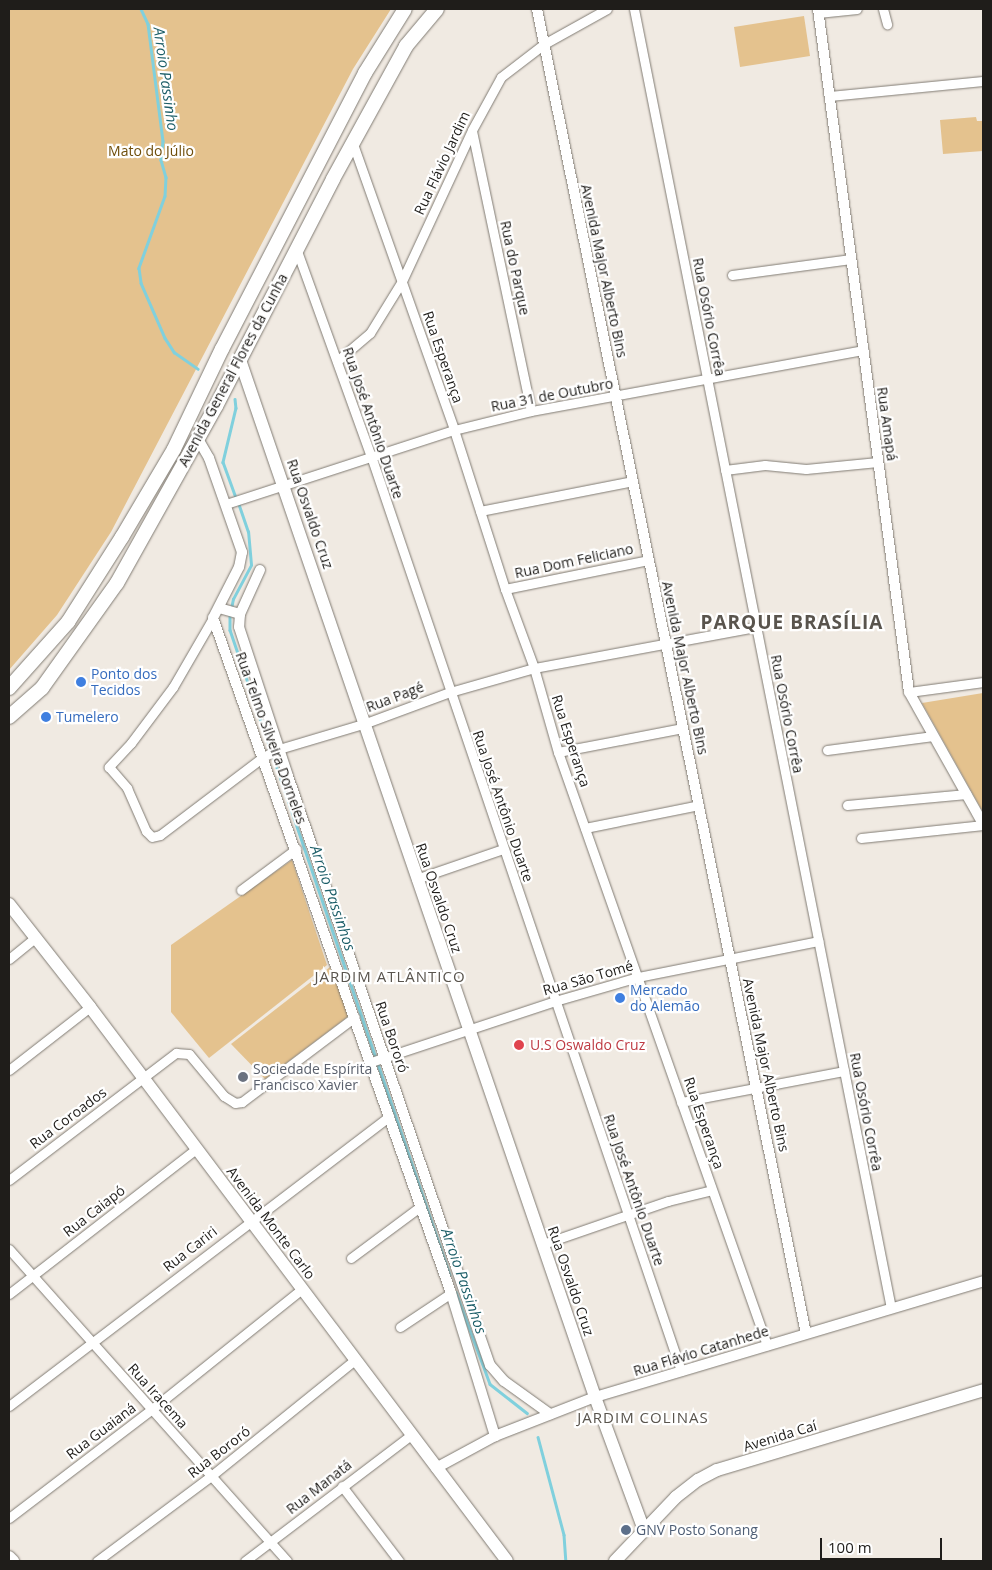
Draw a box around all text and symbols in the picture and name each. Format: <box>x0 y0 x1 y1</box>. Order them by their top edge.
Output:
water label: Arroio Passinho <box>150 26 182 132</box>
street label: Rua Flávio Jardim <box>411 109 473 217</box>
park label: Mato do Júlio <box>108 143 194 159</box>
street label: Avenida Major Alberto Bins <box>577 183 631 359</box>
street label: Rua do Parque <box>497 219 533 317</box>
street label: Rua Osório Corrêa <box>689 256 729 378</box>
street label: Avenida General Flores da Cunha <box>175 271 291 469</box>
street label: Rua Esperança <box>419 309 467 405</box>
street label: Rua José Antônio Duarte <box>339 345 407 501</box>
street label: Rua 31 de Outubro <box>489 375 615 415</box>
street label: Rua Amapá <box>873 386 901 462</box>
street label: Rua Osvaldo Cruz <box>283 457 337 571</box>
street label: Rua Dom Feliciano <box>513 540 635 582</box>
street label: Avenida Major Alberto Bins <box>658 580 712 756</box>
district label: PARQUE BRASÍLIA <box>699 612 885 634</box>
street label: Rua Telmo Silveira Dorneles <box>232 650 310 826</box>
street label: Rua Osório Corrêa <box>767 653 807 775</box>
place label: Ponto dos Tecidos <box>91 666 157 699</box>
marker: Ponto dos Tecidos <box>75 676 87 688</box>
street label: Rua Pagé <box>364 678 426 716</box>
street label: Rua Esperança <box>548 693 594 789</box>
place label: Tumelero <box>56 709 119 725</box>
marker: Tumelero <box>40 711 52 723</box>
street label: Rua José Antônio Duarte <box>469 728 537 884</box>
street label: Rua Osvaldo Cruz <box>412 841 466 955</box>
water label: Arroio Passinhos <box>306 843 360 953</box>
street label: Rua São Tomé <box>541 957 635 999</box>
district label: JARDIM ATLÂNTICO <box>312 968 468 986</box>
street label: Avenida Major Alberto Bins <box>739 977 793 1153</box>
place label: Mercado do Alemão <box>630 982 700 1014</box>
marker: Mercado do Alemão <box>614 992 626 1004</box>
street label: Rua Bororó <box>372 999 412 1075</box>
place label: U.S Oswaldo Cruz <box>530 1037 645 1053</box>
marker: U.S Oswaldo Cruz <box>512 1038 526 1052</box>
street label: Rua Osório Corrêa <box>846 1051 886 1173</box>
place label: Sociedade Espírita Francisco Xavier <box>253 1061 372 1094</box>
marker: Sociedade Espírita Francisco Xavier <box>237 1071 249 1083</box>
street label: Rua Esperança <box>680 1075 728 1171</box>
street label: Rua Coroados <box>26 1084 110 1152</box>
street label: Rua José Antônio Duarte <box>600 1112 668 1268</box>
street label: Avenida Monte Carlo <box>223 1164 319 1282</box>
street label: Rua Caiapó <box>60 1182 128 1240</box>
street label: Rua Cariri <box>160 1223 220 1275</box>
street label: Rua Osvaldo Cruz <box>544 1224 598 1338</box>
water label: Arroio Passinhos <box>437 1226 491 1336</box>
street label: Rua Flávio Catanhede <box>631 1322 771 1380</box>
street label: Rua Iracema <box>125 1360 191 1432</box>
street label: Rua Guaianá <box>63 1399 139 1463</box>
district label: JARDIM COLINAS <box>576 1409 710 1427</box>
street label: Avenida Caí <box>741 1417 819 1455</box>
street label: Rua Bororó <box>185 1422 253 1482</box>
street label: Rua Manatá <box>283 1456 355 1518</box>
place label: GNV Posto Sonang <box>636 1522 758 1538</box>
marker: GNV Posto Sonang <box>620 1524 632 1536</box>
scale bar <box>822 1528 944 1560</box>
text: 100 m <box>828 1537 872 1557</box>

